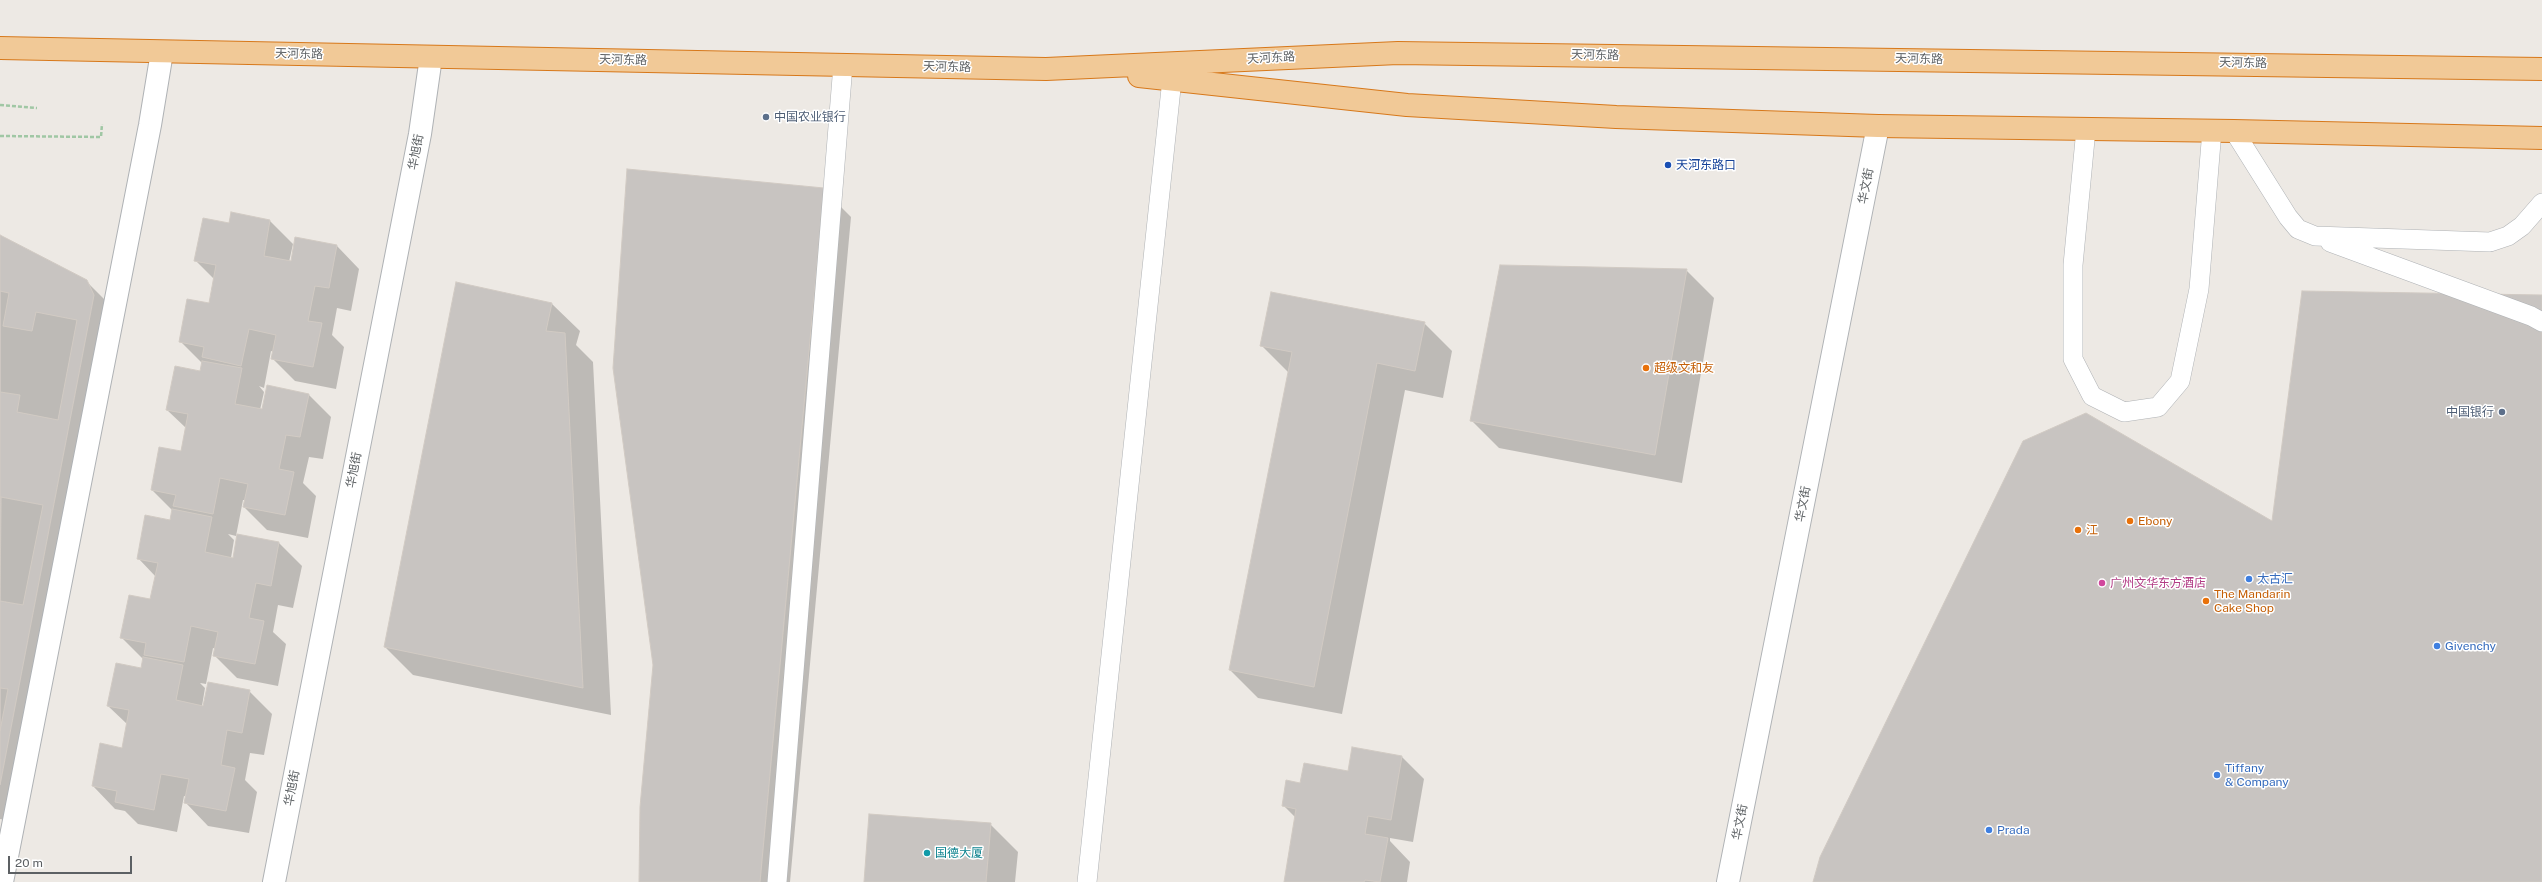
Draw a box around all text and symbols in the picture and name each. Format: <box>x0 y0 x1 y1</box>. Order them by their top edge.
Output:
street label: 天河东路 <box>275 46 323 62</box>
street label: 天河东路 <box>1571 47 1619 63</box>
street label: 天河东路 <box>1247 50 1295 66</box>
street label: 天河东路 <box>1895 51 1943 67</box>
street label: 天河东路 <box>599 52 647 68</box>
street label: 天河东路 <box>2219 55 2267 71</box>
street label: 天河东路 <box>923 59 971 75</box>
place label: 中国农业银行 <box>774 110 846 124</box>
marker: 中国农业银行 <box>761 112 771 122</box>
street label: 华旭街 <box>405 133 427 171</box>
place label: 天河东路口 <box>1676 158 1736 172</box>
marker: 天河东路口 <box>1663 160 1673 170</box>
street label: 华文街 <box>1855 167 1877 205</box>
place label: 超级文和友 <box>1654 361 1714 375</box>
marker: 超级文和友 <box>1641 363 1651 373</box>
place label: 中国银行 <box>2446 405 2494 419</box>
marker: 中国银行 <box>2497 407 2507 417</box>
street label: 华旭街 <box>343 451 365 489</box>
street label: 华文街 <box>1792 485 1814 523</box>
place label: Ebony <box>2138 514 2172 528</box>
marker: Ebony <box>2125 516 2135 526</box>
place label: 江 <box>2086 523 2098 537</box>
marker: 江 <box>2073 525 2083 535</box>
place label: 太古汇 <box>2257 572 2293 586</box>
marker: 太古汇 <box>2244 574 2254 584</box>
place label: 广州文华东方酒店 <box>2110 576 2206 590</box>
marker: 广州文华东方酒店 <box>2097 578 2107 588</box>
place label: The Mandarin Cake Shop <box>2214 587 2290 615</box>
marker: The Mandarin Cake Shop <box>2201 596 2211 606</box>
place label: Givenchy <box>2445 639 2496 653</box>
marker: Givenchy <box>2432 641 2442 651</box>
place label: Tiffany & Company <box>2225 761 2289 789</box>
street label: 华旭街 <box>281 769 303 807</box>
marker: Tiffany & Company <box>2212 770 2222 780</box>
street label: 华文街 <box>1729 803 1751 841</box>
place label: Prada <box>1997 823 2030 837</box>
marker: Prada <box>1984 825 1994 835</box>
place label: 国德大厦 <box>935 846 983 860</box>
scale bar <box>10 848 134 874</box>
marker: 国德大厦 <box>922 848 932 858</box>
text: 20 m <box>15 856 43 870</box>

